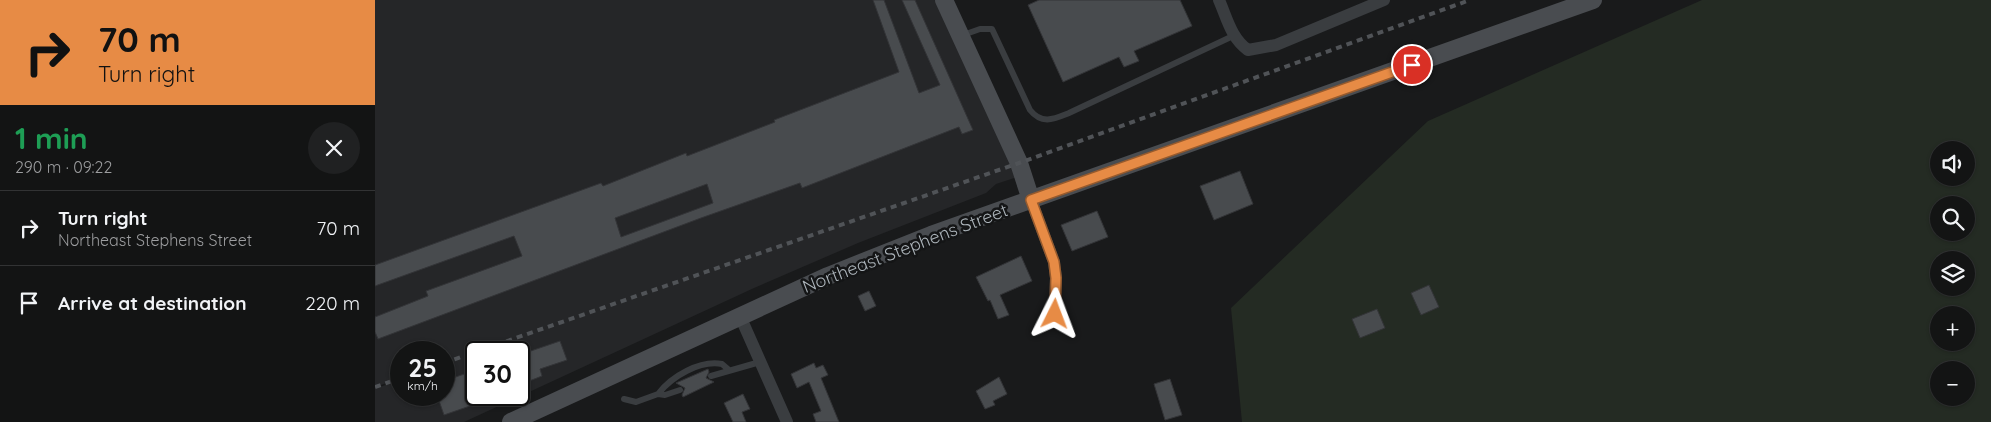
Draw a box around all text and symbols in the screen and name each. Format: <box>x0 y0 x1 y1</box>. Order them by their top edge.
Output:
text: 70 m <box>98 17 181 61</box>
icon: right <box>15 20 80 85</box>
pin <box>1391 44 1433 86</box>
icon: arrive <box>1398 51 1426 79</box>
text: Turn right <box>98 60 195 88</box>
text: 1 min <box>15 119 88 157</box>
button: close <box>308 122 360 174</box>
map controls <box>1930 141 1975 406</box>
button: sound <box>1930 141 1975 186</box>
text: 290 m · 09:22 <box>15 157 112 177</box>
button: search <box>1930 196 1975 241</box>
street label: Northeast Stephens Street <box>799 198 1011 298</box>
text: Turn right <box>58 206 147 230</box>
icon: right <box>15 214 43 242</box>
text: 70 m <box>316 216 360 240</box>
text: Northeast Stephens Street <box>58 230 252 250</box>
button: layers <box>1930 251 1975 296</box>
position arrow <box>1028 287 1080 339</box>
icon: arrive <box>15 289 43 317</box>
text: Arrive at destination <box>58 291 247 315</box>
text: 220 m <box>305 291 360 315</box>
button: + <box>1930 306 1975 351</box>
speed limit sign: 30 <box>465 341 530 406</box>
text: 25 <box>408 352 437 383</box>
button: − <box>1930 361 1975 406</box>
text: km/h <box>407 378 438 393</box>

